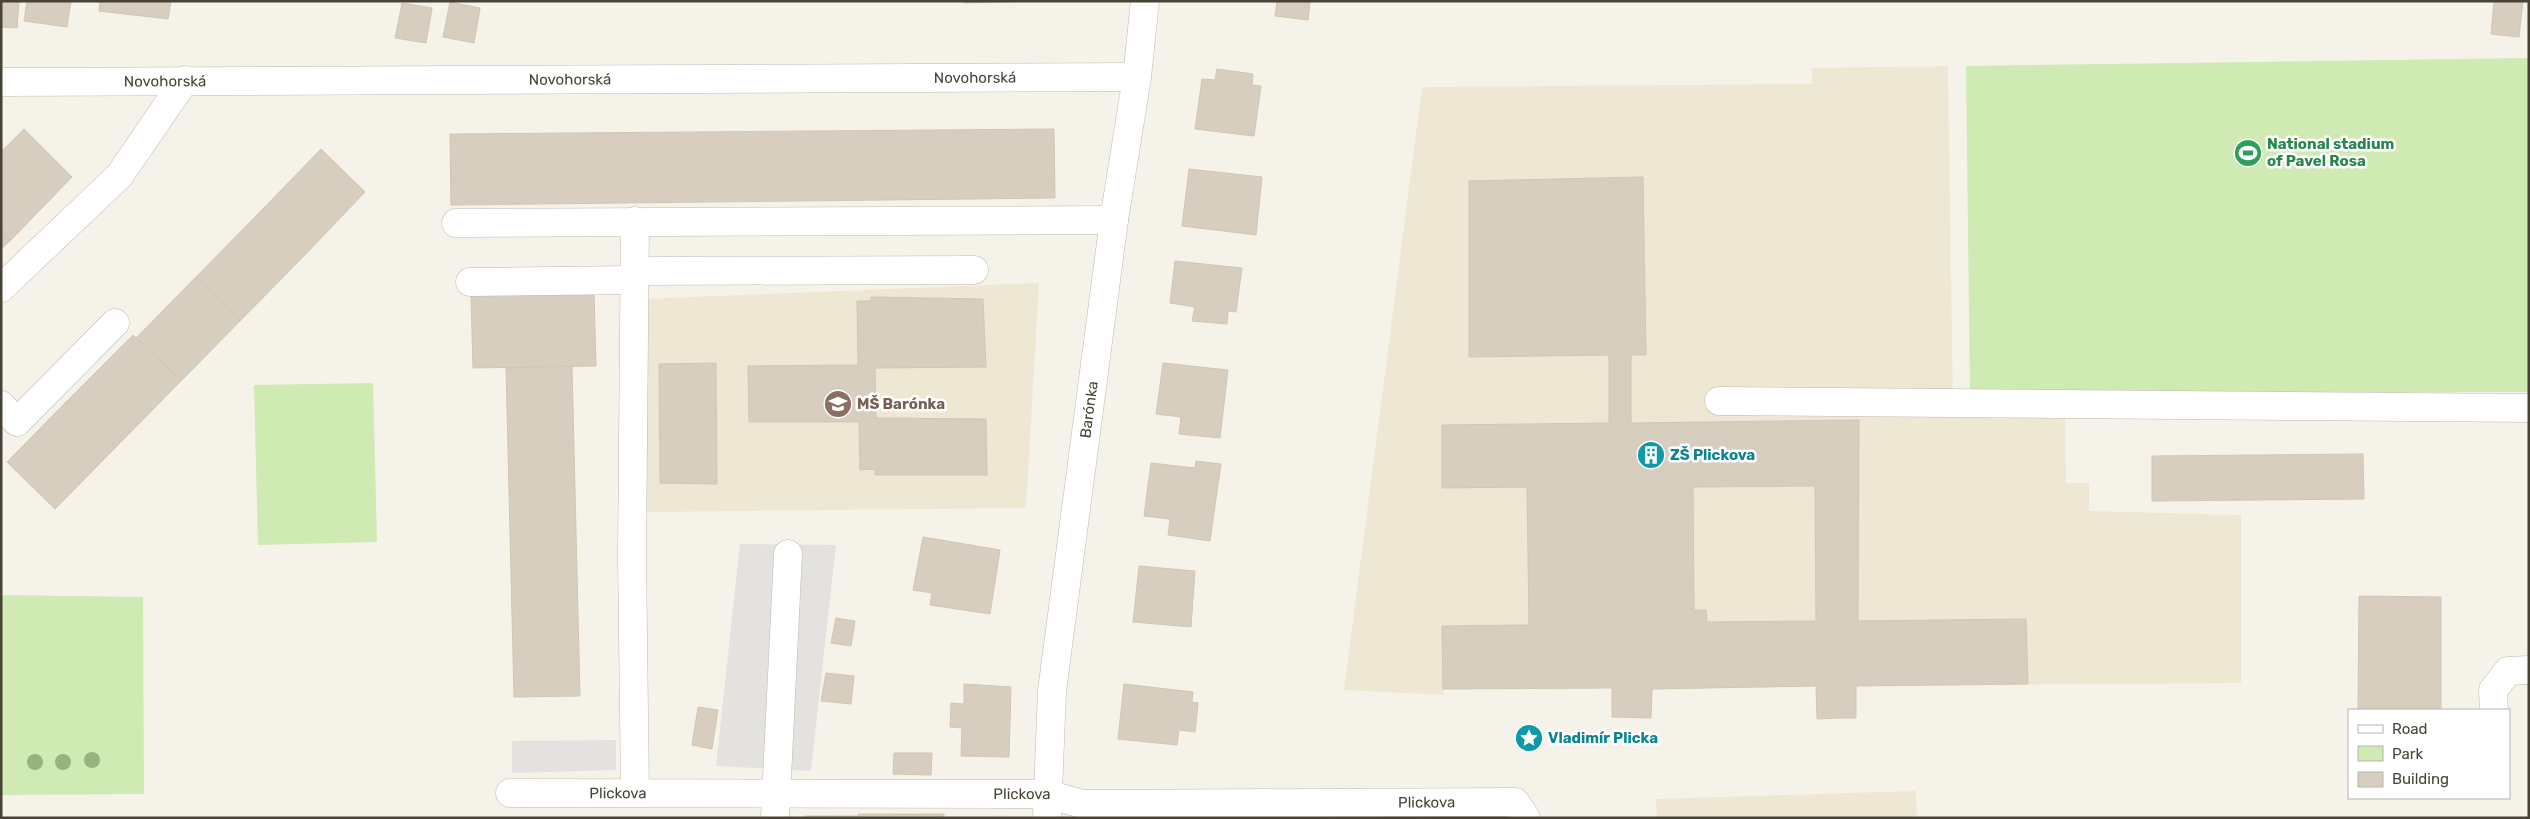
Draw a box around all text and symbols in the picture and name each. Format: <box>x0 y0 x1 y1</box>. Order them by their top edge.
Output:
street label: Novohorská <box>934 69 1016 87</box>
street label: Novohorská <box>529 70 611 89</box>
street label: Novohorská <box>124 72 206 90</box>
place label: National stadium of Pavel Rosa <box>2267 135 2394 170</box>
sports icon: National stadium of Pavel Rosa <box>2233 138 2263 168</box>
street label: Barónka <box>1076 380 1102 439</box>
school or university icon: MŠ Barónka <box>823 389 853 419</box>
place label: MŠ Barónka <box>857 395 945 413</box>
building icon: ZŠ Plickova <box>1636 440 1666 470</box>
place label: ZŠ Plickova <box>1670 446 1755 464</box>
legend <box>2348 709 2510 799</box>
text: Road <box>2392 720 2428 738</box>
place icon: Vladimír Plicka <box>1514 723 1544 753</box>
place label: Vladimír Plicka <box>1548 729 1658 747</box>
text: Park <box>2392 745 2423 763</box>
text: Building <box>2392 770 2449 788</box>
street label: Plickova <box>589 784 647 802</box>
street label: Plickova <box>993 785 1051 803</box>
street label: Plickova <box>1398 793 1455 812</box>

